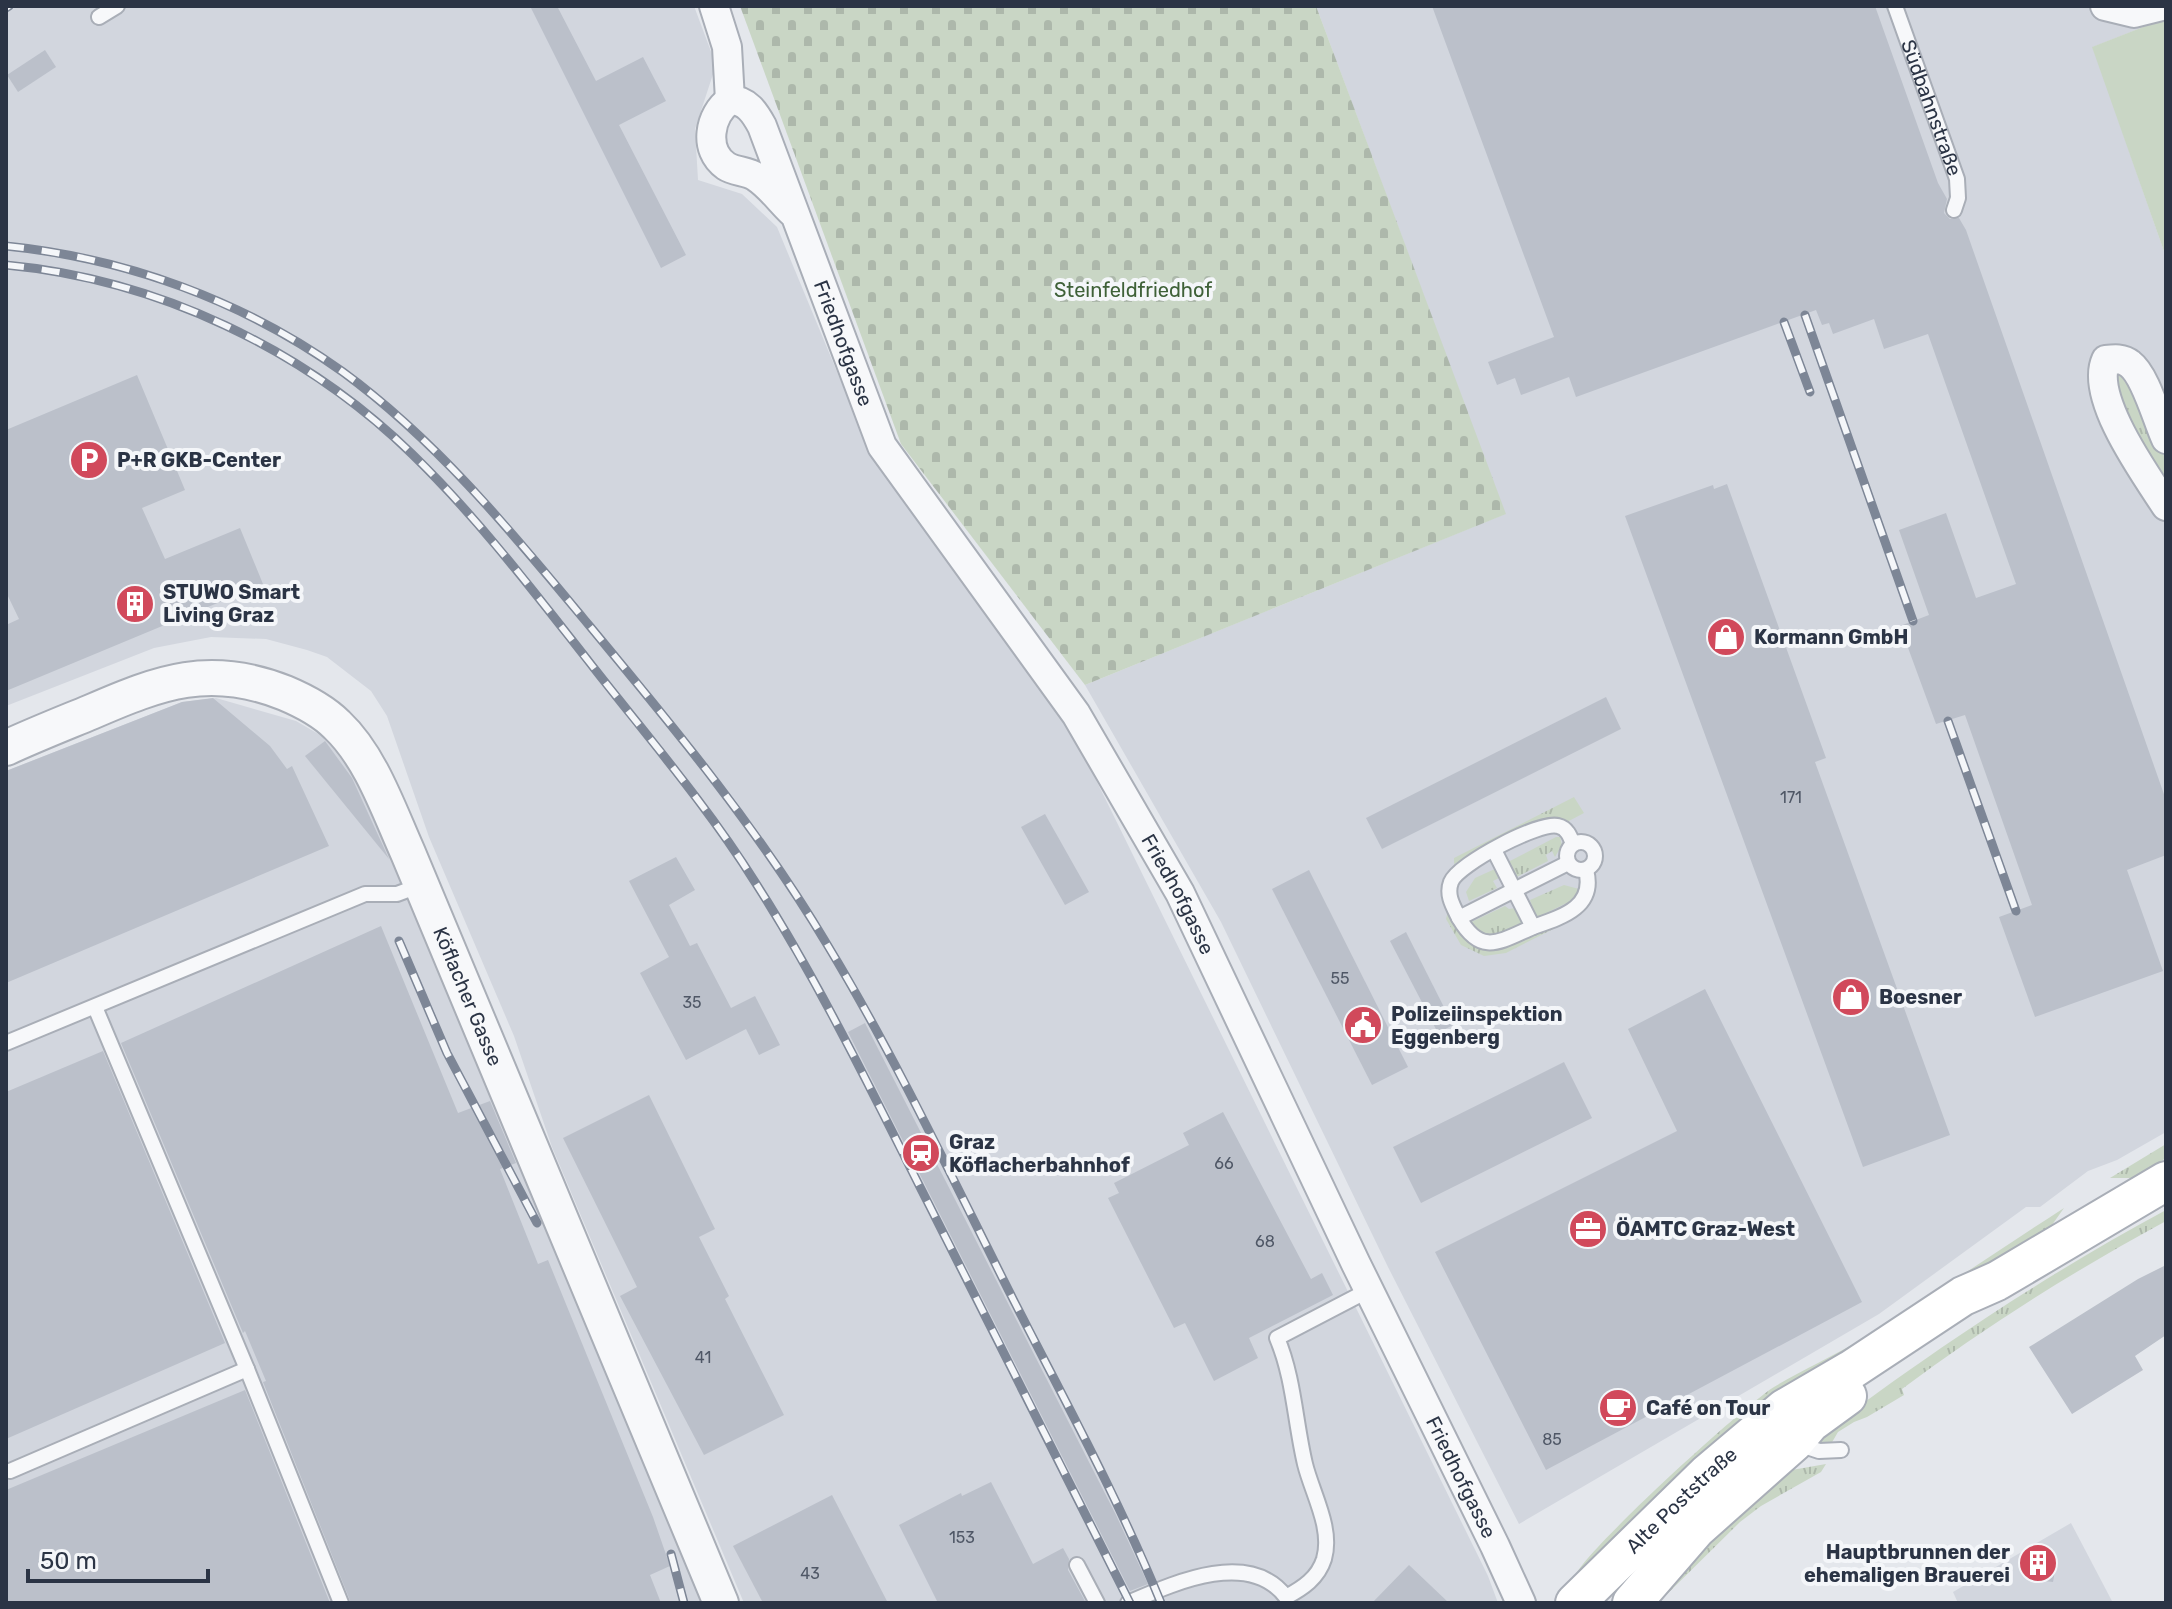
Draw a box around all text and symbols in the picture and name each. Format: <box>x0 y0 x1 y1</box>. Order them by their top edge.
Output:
street label: Südbahnstraße <box>1896 36 1967 179</box>
street label: Friedhofgasse <box>809 277 878 409</box>
park label: Steinfeldfriedhof <box>1054 278 1212 302</box>
parking icon: P+R GKB-Center <box>68 439 110 481</box>
place label: P+R GKB-Center <box>117 448 281 472</box>
place label: STUWO Smart Living Graz <box>163 580 300 627</box>
building icon: STUWO Smart Living Graz <box>114 583 156 625</box>
shop icon: Kormann GmbH <box>1705 616 1747 658</box>
place label: Kormann GmbH <box>1754 625 1908 649</box>
house number: 171 <box>1780 788 1802 807</box>
street label: Friedhofgasse <box>1136 830 1219 958</box>
street label: Köflacher Gasse <box>428 923 507 1069</box>
house number: 55 <box>1330 969 1350 988</box>
shop icon: Boesner <box>1830 976 1872 1018</box>
place label: Boesner <box>1879 985 1962 1009</box>
house number: 35 <box>682 993 702 1012</box>
place label: Polizeiinspektion Eggenberg <box>1391 1002 1563 1049</box>
public building icon: Polizeiinspektion Eggenberg <box>1342 1004 1384 1046</box>
place label: Graz Köflacherbahnhof <box>949 1130 1130 1177</box>
station icon: Graz Köflacherbahnhof <box>900 1132 942 1174</box>
house number: 66 <box>1214 1154 1234 1173</box>
office icon: ÖAMTC Graz-West <box>1567 1208 1609 1250</box>
place label: ÖAMTC Graz-West <box>1616 1217 1795 1241</box>
house number: 68 <box>1255 1232 1275 1251</box>
house number: 41 <box>695 1348 711 1367</box>
cafe icon: Café on Tour <box>1597 1387 1639 1429</box>
place label: Café on Tour <box>1646 1396 1770 1420</box>
street label: Friedhofgasse <box>1421 1412 1501 1542</box>
house number: 85 <box>1542 1430 1562 1449</box>
street label: Alte Poststraße <box>1621 1442 1742 1558</box>
house number: 153 <box>949 1528 975 1547</box>
scale bar <box>28 1533 208 1583</box>
place label: Hauptbrunnen der ehemaligen Brauerei <box>1804 1540 2010 1587</box>
building icon: Hauptbrunnen der ehemaligen Brauerei <box>2017 1542 2059 1584</box>
text: 50 m <box>40 1547 97 1575</box>
house number: 43 <box>800 1564 820 1583</box>

